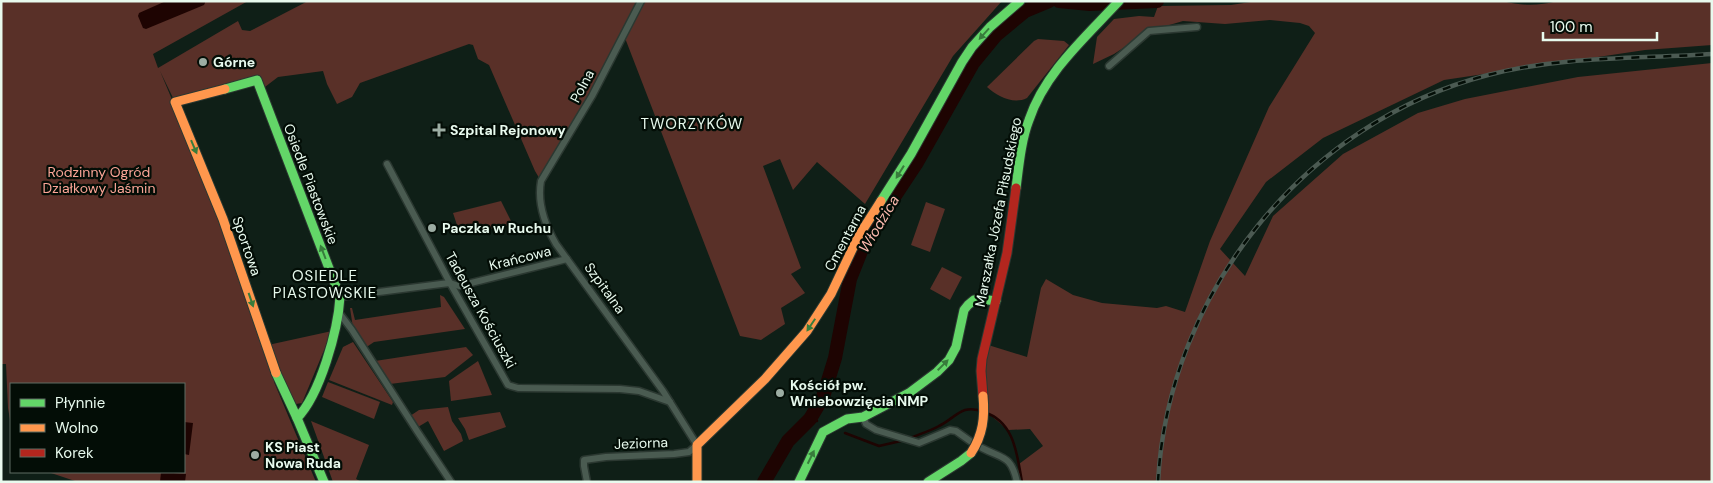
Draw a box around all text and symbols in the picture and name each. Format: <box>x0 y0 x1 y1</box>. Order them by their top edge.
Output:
scale bar <box>1543 10 1657 42</box>
text: 100 m <box>1550 17 1593 37</box>
one-way arrow <box>978 27 990 39</box>
place label: Górne <box>213 53 255 71</box>
marker: Górne <box>197 56 209 68</box>
street label: Polna <box>566 66 598 106</box>
district label: TWORZYKÓW <box>641 114 743 134</box>
street label: Marszałka Józefa Piłsudskiego <box>971 116 1025 308</box>
street label: Osiedle Piastowskie <box>280 121 342 247</box>
place label: Szpital Rejonowy <box>450 121 566 139</box>
marker: Szpital Rejonowy <box>432 123 446 137</box>
one-way arrow <box>190 140 198 155</box>
park label: Rodzinny Ogród Działkowy Jaśmin <box>43 163 155 197</box>
one-way arrow <box>895 165 904 179</box>
water label: Włodzica <box>854 191 904 257</box>
street label: Cmentarna <box>820 202 870 274</box>
street label: Sportowa <box>228 214 266 278</box>
place label: Paczka w Ruchu <box>442 219 551 237</box>
marker: Paczka w Ruchu <box>426 222 438 234</box>
street label: Krańcowa <box>487 242 553 274</box>
one-way arrow <box>318 245 326 259</box>
street label: Tadeusza Kościuszki <box>442 249 520 371</box>
street label: Szpitalna <box>581 259 629 317</box>
district label: OSIEDLE PIASTOWSKIE <box>273 266 377 303</box>
one-way arrow <box>248 292 255 307</box>
one-way arrow <box>806 318 816 332</box>
one-way arrow <box>937 359 949 371</box>
place label: Kościół pw. Wniebowzięcia NMP <box>790 376 929 410</box>
legend <box>10 383 185 473</box>
marker: Kościół pw. Wniebowzięcia NMP <box>774 387 786 399</box>
text: Płynnie <box>55 393 105 413</box>
text: Wolno <box>55 418 99 438</box>
street label: Jeziorna <box>614 433 668 453</box>
place label: KS Piast Nowa Ruda <box>265 438 341 472</box>
text: Korek <box>55 443 94 463</box>
marker: KS Piast Nowa Ruda <box>249 449 261 461</box>
one-way arrow <box>807 450 815 464</box>

